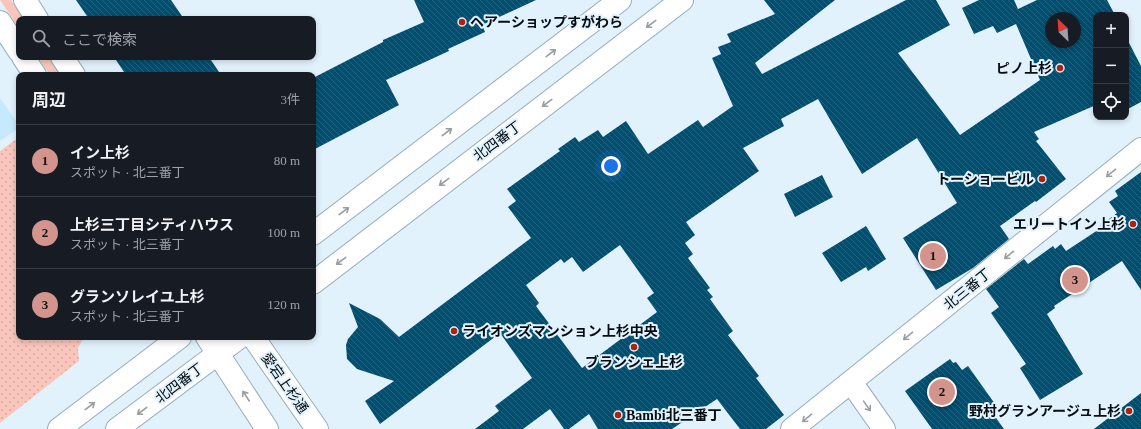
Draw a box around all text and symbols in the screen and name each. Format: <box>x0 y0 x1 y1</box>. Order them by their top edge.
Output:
north arrow <box>1045 12 1081 48</box>
map controls <box>1093 12 1129 120</box>
button: + <box>1093 12 1129 48</box>
place label: ヘアーショップすがわら <box>470 14 623 30</box>
search box <box>16 16 316 60</box>
marker: ヘアーショップすがわら <box>457 17 467 27</box>
one-way arrow <box>645 19 656 28</box>
icon: search <box>30 27 52 49</box>
text: ここで検索 <box>62 32 137 48</box>
button: − <box>1093 48 1129 84</box>
one-way arrow <box>545 49 556 57</box>
place label: ピノ上杉 <box>996 61 1052 76</box>
marker: ピノ上杉 <box>1055 63 1065 73</box>
button: locate <box>1093 84 1129 120</box>
text: 周辺 <box>32 91 66 110</box>
text: 3件 <box>280 92 300 107</box>
one-way arrow <box>542 99 553 107</box>
street label: 北四番丁 <box>470 118 524 164</box>
one-way arrow <box>442 128 453 136</box>
text: イン上杉 <box>70 145 130 161</box>
text: 1 <box>42 153 48 168</box>
text: 80 m <box>274 153 300 168</box>
your location <box>601 156 621 176</box>
text: スポット · 北三番丁 <box>70 165 185 180</box>
one-way arrow <box>1105 169 1116 178</box>
place label: トーショービル <box>936 172 1034 187</box>
marker: トーショービル <box>1037 174 1047 184</box>
one-way arrow <box>439 178 450 186</box>
one-way arrow <box>338 206 349 215</box>
text: 上杉三丁目シティハウス <box>70 217 234 233</box>
place label: エリートイン上杉 <box>1013 217 1125 232</box>
marker: エリートイン上杉 <box>1128 219 1138 229</box>
text: 2 <box>42 225 48 240</box>
text: 100 m <box>267 225 300 240</box>
text: スポット · 北三番丁 <box>70 237 185 252</box>
pin: 1 <box>920 241 946 271</box>
one-way arrow <box>1004 250 1015 259</box>
one-way arrow <box>336 257 347 265</box>
street label: 北三番丁 <box>940 265 994 313</box>
pin: 3 <box>1062 265 1088 295</box>
text: グランソレイユ上杉 <box>70 289 205 305</box>
text: 3 <box>42 297 48 312</box>
text: 120 m <box>267 297 300 312</box>
text: スポット · 北三番丁 <box>70 309 185 324</box>
place label: ライオンズマンション上杉中央 <box>462 323 658 339</box>
marker: ライオンズマンション上杉中央 <box>449 326 459 336</box>
one-way arrow <box>903 332 914 341</box>
marker: ブランシェ上杉 <box>629 342 639 352</box>
street label: 愛宕上杉通 <box>258 350 311 416</box>
place label: ブランシェ上杉 <box>585 354 683 370</box>
street label: 北四番丁 <box>152 360 206 406</box>
pin: 2 <box>929 377 955 407</box>
one-way arrow <box>242 391 250 402</box>
one-way arrow <box>863 400 871 411</box>
one-way arrow <box>85 401 96 410</box>
place label: 野村グランアージュ上杉 <box>969 403 1121 419</box>
marker: 野村グランアージュ上杉 <box>1124 406 1134 416</box>
one-way arrow <box>136 407 147 415</box>
place label: Bambi北三番丁 <box>626 408 722 423</box>
marker: Bambi北三番丁 <box>613 410 623 420</box>
one-way arrow <box>801 413 812 422</box>

